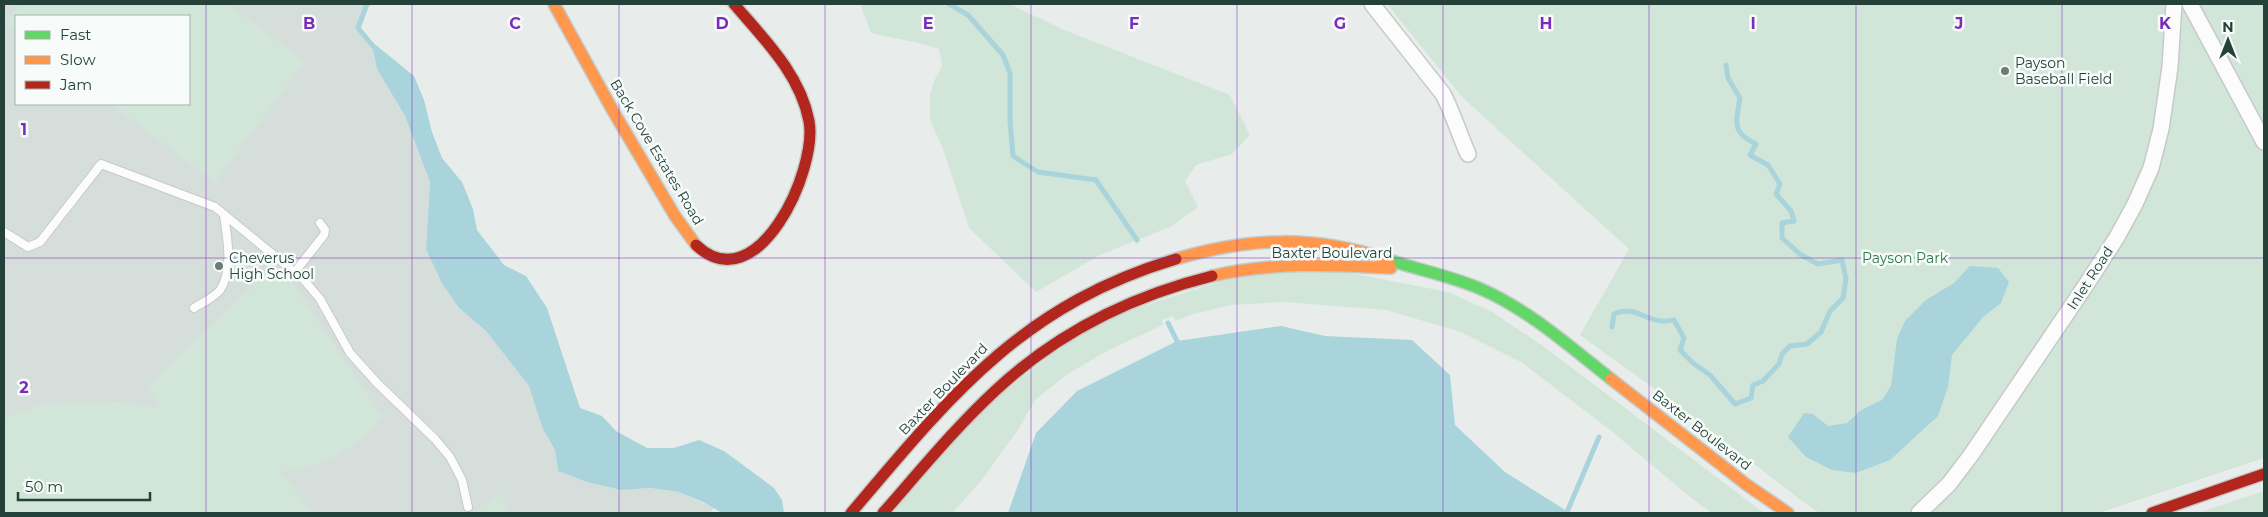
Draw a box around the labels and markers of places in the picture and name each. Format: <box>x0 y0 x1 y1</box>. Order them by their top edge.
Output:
place label: Payson Baseball Field <box>2015 54 2112 88</box>
marker: Payson Baseball Field <box>1999 65 2011 77</box>
place label: Cheverus High School <box>229 249 314 283</box>
marker: Cheverus High School <box>213 260 225 272</box>

